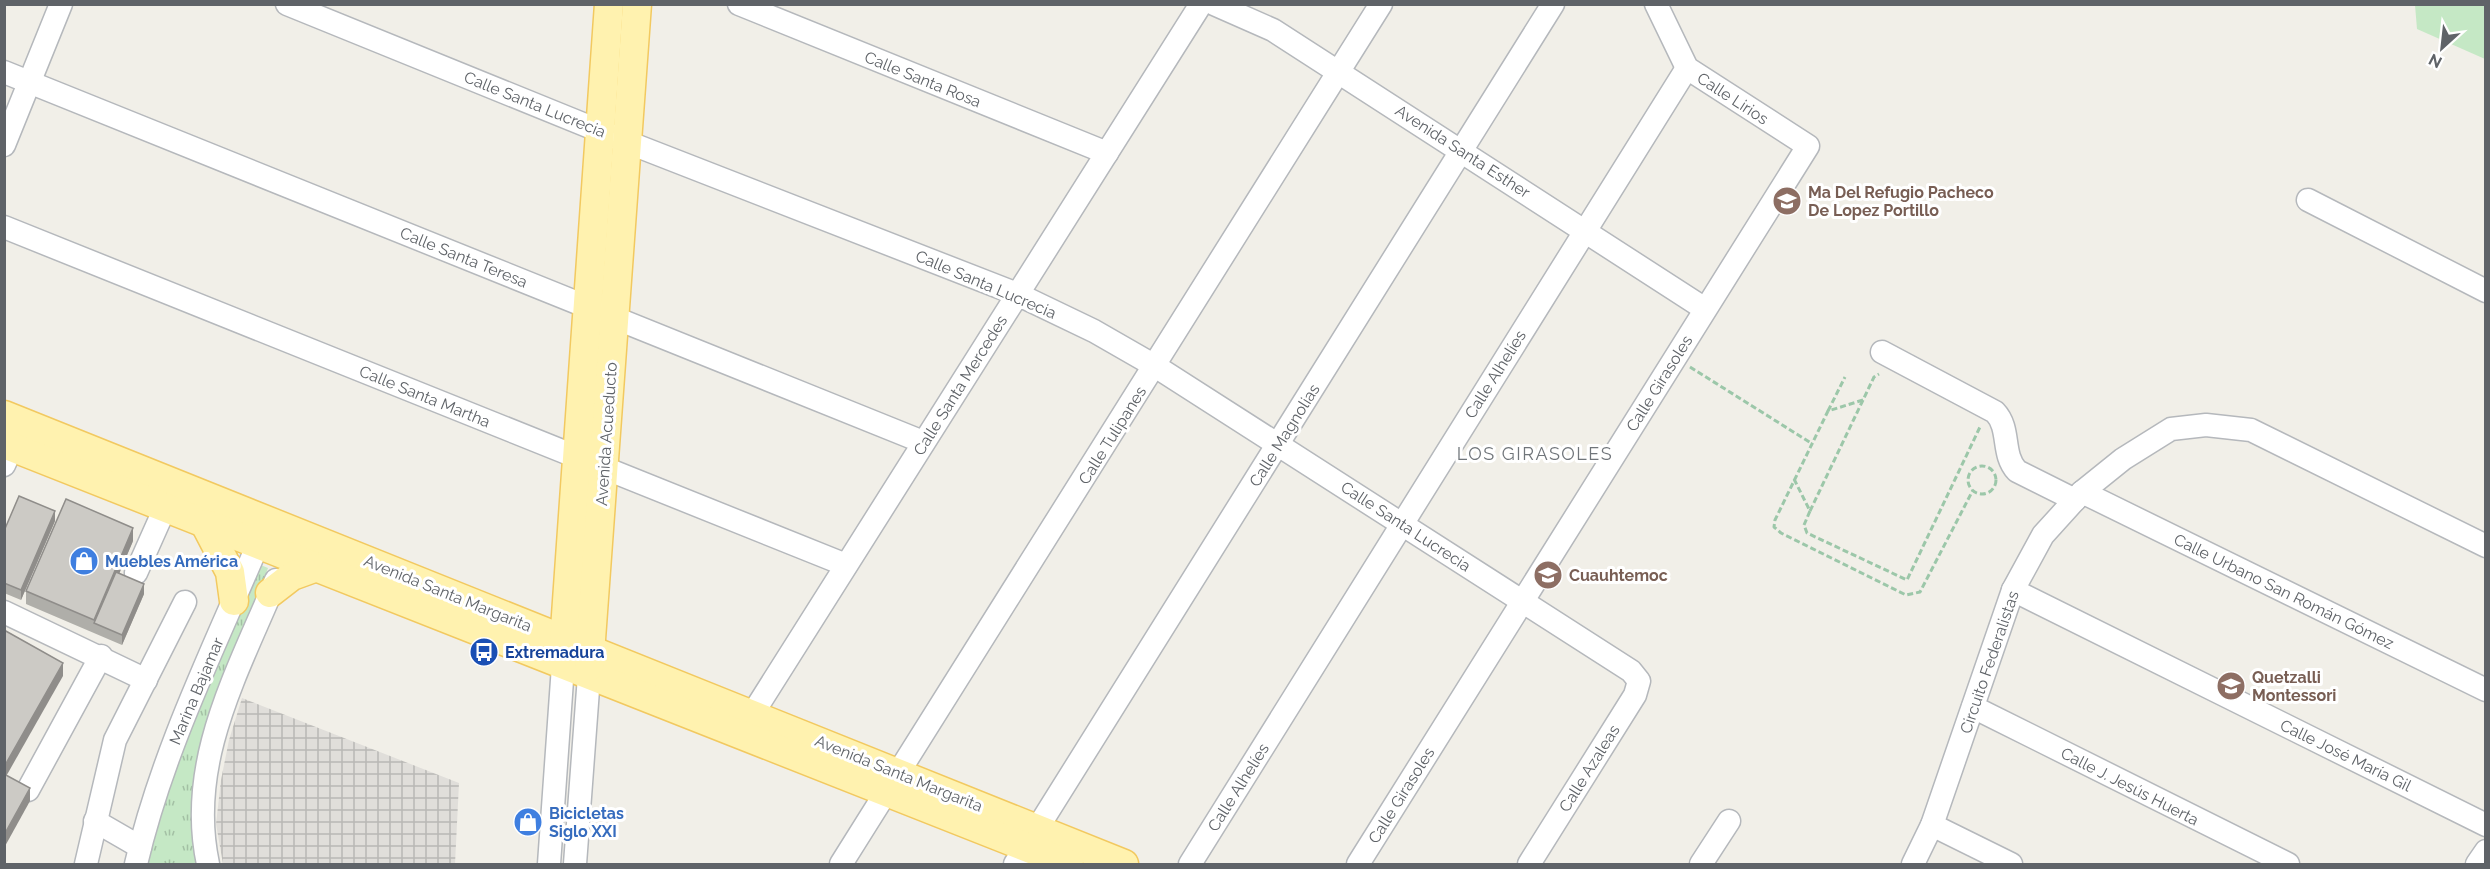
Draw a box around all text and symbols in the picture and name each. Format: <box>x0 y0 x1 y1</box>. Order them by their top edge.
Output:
north arrow <box>2412 18 2472 78</box>
street label: Calle Santa Rosa <box>862 47 984 111</box>
text: N <box>2426 50 2445 72</box>
street label: Calle Santa Lucrecia <box>461 67 608 142</box>
street label: Calle Lirios <box>1694 68 1772 129</box>
street label: Avenida Santa Esther <box>1392 101 1534 202</box>
place label: Ma Del Refugio Pacheco De Lopez Portillo <box>1808 183 1994 220</box>
school or university icon: Ma Del Refugio Pacheco De Lopez Portillo <box>1771 185 1803 217</box>
street label: Calle Santa Teresa <box>397 223 530 292</box>
street label: Calle Santa Lucrecia <box>913 246 1059 323</box>
street label: Calle Santa Mercedes <box>910 312 1011 459</box>
street label: Calle Alhelíes <box>1461 327 1530 422</box>
street label: Calle Girasoles <box>1622 331 1697 435</box>
street label: Avenida Acueducto <box>592 361 621 507</box>
street label: Calle Santa Martha <box>357 362 493 431</box>
street label: Calle Magnolias <box>1245 380 1324 490</box>
street label: Calle Tulipanes <box>1075 382 1150 488</box>
district label: LOS GIRASOLES <box>1457 443 1613 464</box>
street label: Calle Santa Lucrecia <box>1337 477 1474 576</box>
street label: Calle Urbano San Román Gómez <box>2171 530 2397 653</box>
shop icon: Muebles América <box>68 545 100 577</box>
street label: Avenida Santa Margarita <box>361 551 534 636</box>
place label: Muebles América <box>105 552 238 571</box>
school or university icon: Cuauhtemoc <box>1532 559 1564 591</box>
place label: Cuauhtemoc <box>1569 566 1668 585</box>
street label: Circuito Federalistas <box>1956 588 2023 736</box>
street label: Marina Bajamar <box>165 634 228 748</box>
bus stop icon: Extremadura <box>468 636 500 668</box>
place label: Extremadura <box>505 643 605 662</box>
place label: Quetzalli Montessori <box>2252 668 2336 705</box>
school or university icon: Quetzalli Montessori <box>2215 670 2247 702</box>
street label: Calle José María Gil <box>2277 715 2415 796</box>
street label: Calle Azaleas <box>1555 721 1624 815</box>
street label: Avenida Santa Margarita <box>812 731 985 816</box>
street label: Calle Alhelíes <box>1204 740 1273 835</box>
street label: Calle Girasoles <box>1364 743 1439 847</box>
street label: Calle J. Jesús Huerta <box>2058 743 2202 829</box>
place label: Bicicletas Siglo XXI <box>549 804 624 841</box>
shop icon: Bicicletas Siglo XXI <box>512 806 544 838</box>

